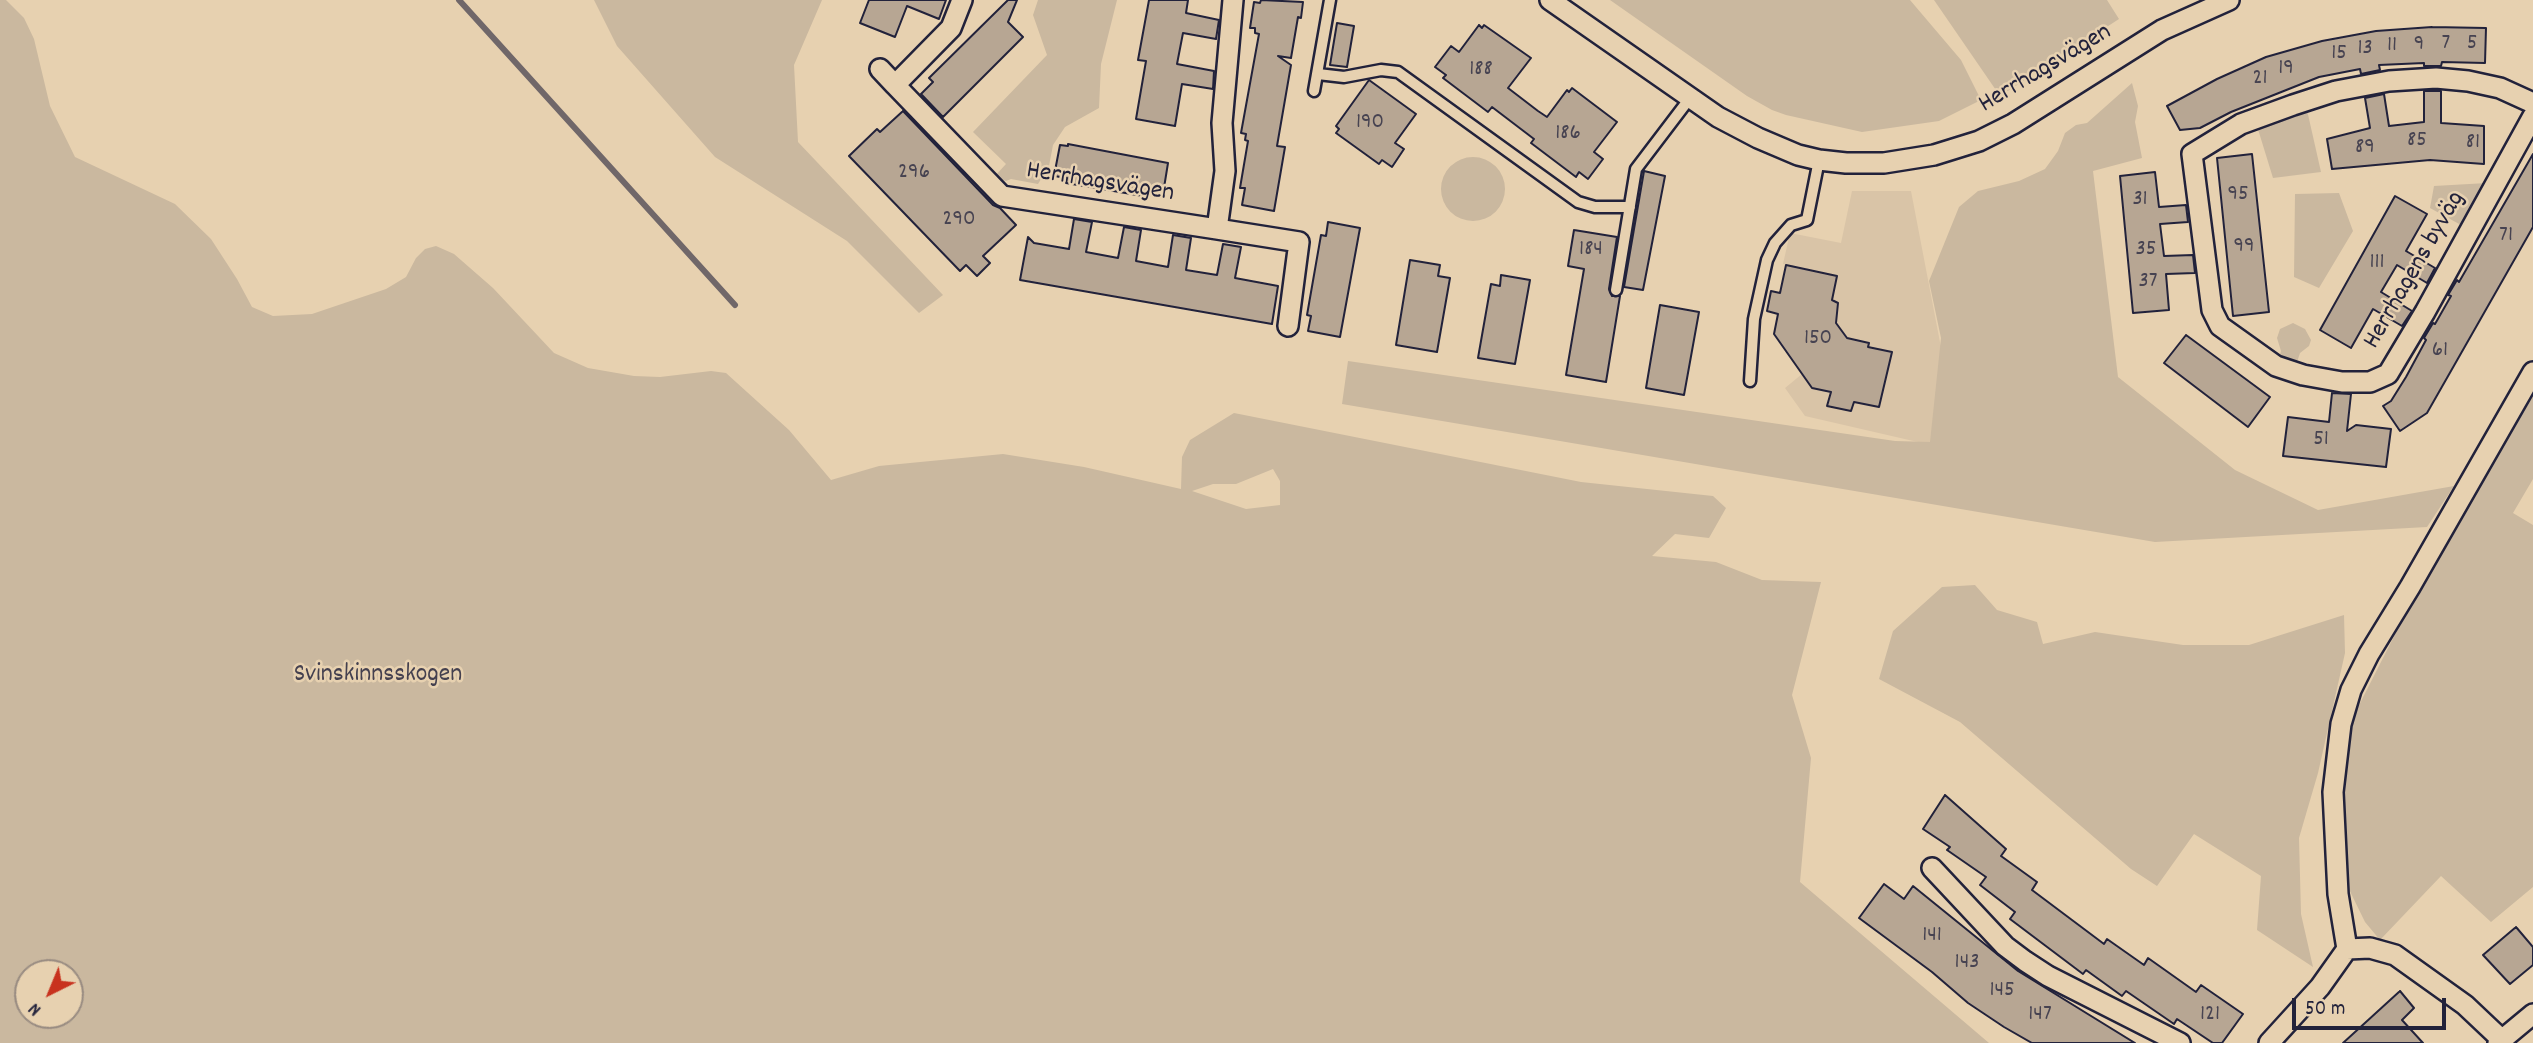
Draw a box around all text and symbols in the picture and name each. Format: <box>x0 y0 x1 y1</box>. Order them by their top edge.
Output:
street label: Herrhagsvägen <box>1974 18 2118 122</box>
house number: 7 <box>2442 31 2450 59</box>
house number: 5 <box>2467 31 2477 59</box>
house number: 9 <box>2414 32 2424 60</box>
house number: 11 <box>2387 33 2397 61</box>
house number: 13 <box>2357 36 2373 64</box>
house number: 15 <box>2331 41 2347 69</box>
house number: 19 <box>2278 56 2294 84</box>
house number: 188 <box>1469 57 1493 85</box>
house number: 21 <box>2252 66 2268 94</box>
house number: 190 <box>1356 110 1384 138</box>
house number: 186 <box>1555 121 1581 149</box>
house number: 85 <box>2407 128 2427 156</box>
house number: 81 <box>2466 130 2480 158</box>
house number: 89 <box>2355 135 2375 163</box>
street label: Herrhagsvägen <box>1024 157 1176 211</box>
house number: 296 <box>898 160 930 188</box>
house number: 95 <box>2227 182 2249 210</box>
house number: 31 <box>2132 187 2148 215</box>
street label: Herrhagens byväg <box>2358 187 2474 355</box>
house number: 290 <box>942 207 976 235</box>
house number: 71 <box>2499 223 2513 251</box>
house number: 99 <box>2233 234 2255 262</box>
house number: 184 <box>1579 237 1603 265</box>
house number: 35 <box>2136 237 2156 265</box>
house number: 111 <box>2369 250 2385 278</box>
house number: 37 <box>2138 269 2158 297</box>
house number: 150 <box>1804 326 1832 354</box>
house number: 61 <box>2432 338 2448 366</box>
house number: 51 <box>2313 427 2329 455</box>
park label: Svinskinnsskogen <box>294 660 462 692</box>
house number: 141 <box>1922 923 1942 951</box>
house number: 143 <box>1955 950 1979 978</box>
north arrow <box>14 959 84 1029</box>
house number: 145 <box>1989 978 2015 1006</box>
scale bar <box>2295 984 2449 1028</box>
text: N <box>23 995 48 1021</box>
text: 50 m <box>2305 995 2345 1025</box>
house number: 147 <box>2028 1002 2052 1030</box>
house number: 121 <box>2200 1002 2220 1030</box>

